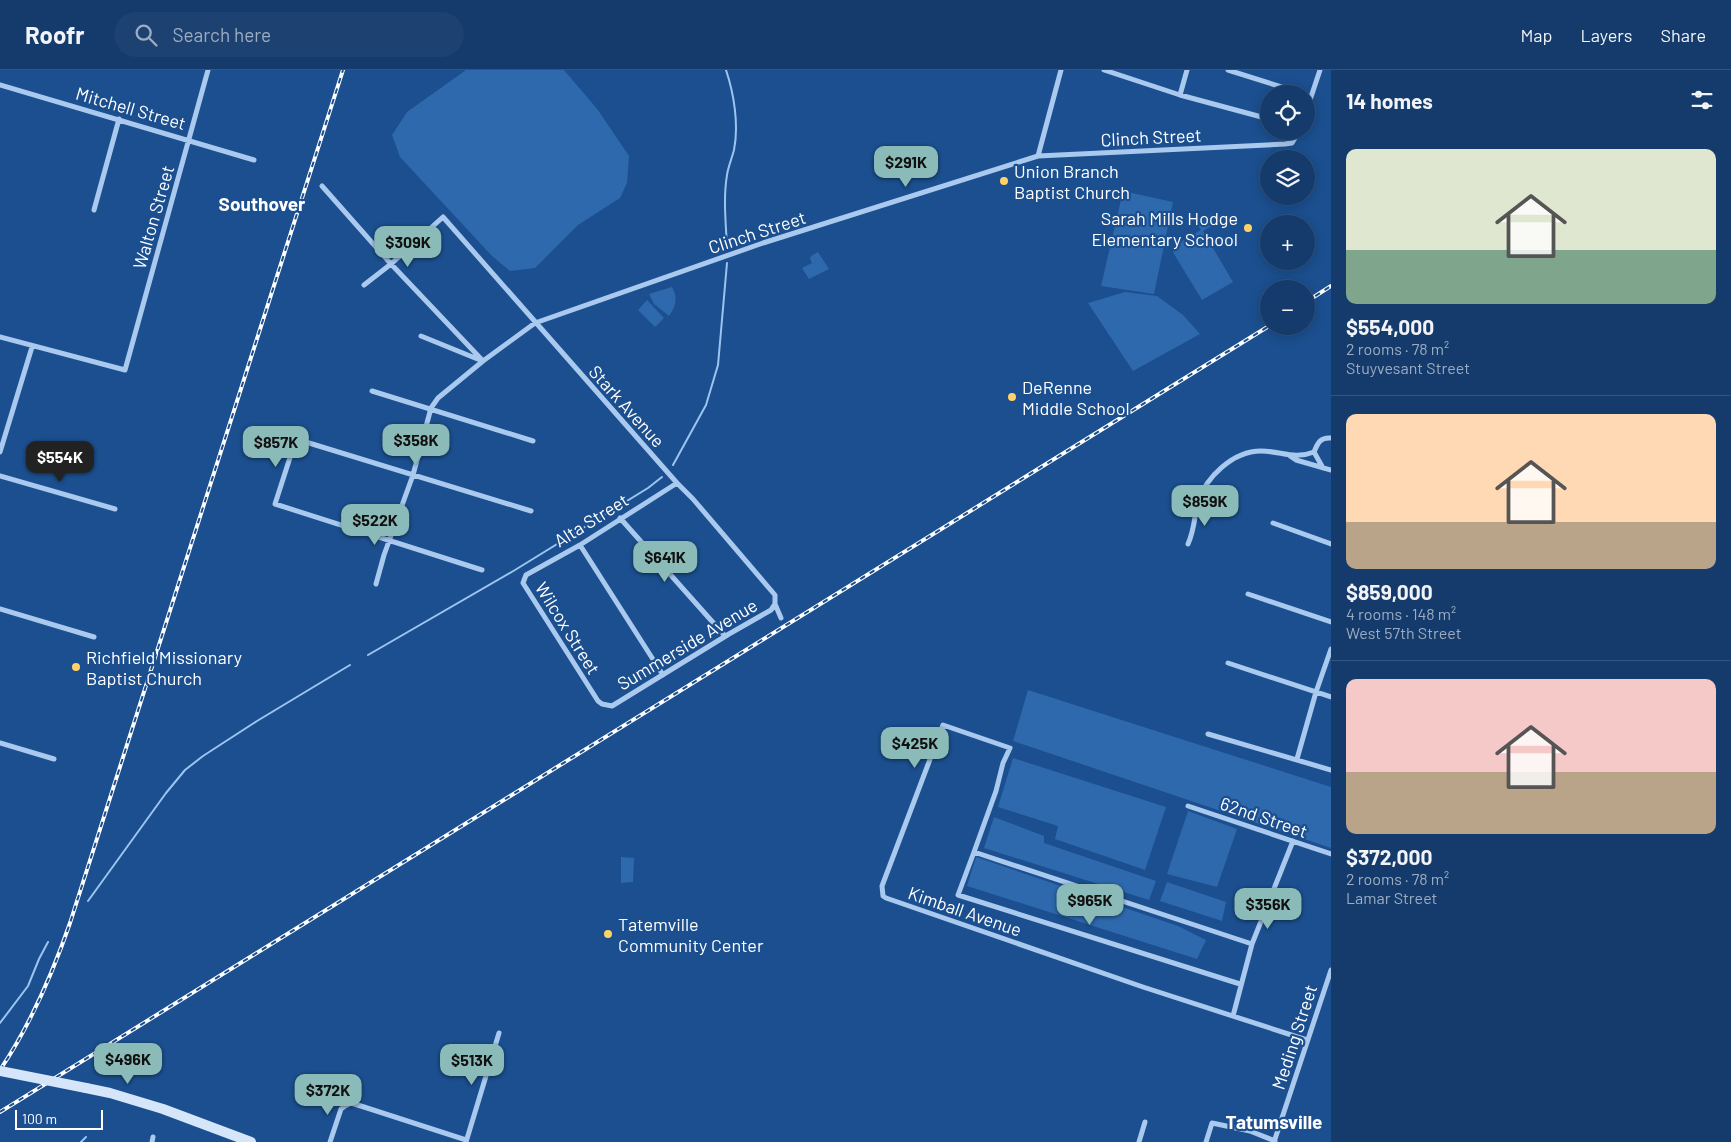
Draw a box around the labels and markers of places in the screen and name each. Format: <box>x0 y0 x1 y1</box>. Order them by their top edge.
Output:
pin: $291K <box>871 146 941 188</box>
place label: Union Branch Baptist Church <box>1014 160 1130 203</box>
marker: Union Branch Baptist Church <box>998 175 1010 187</box>
place label: Sarah Mills Hodge Elementary School <box>1091 207 1238 250</box>
marker: Sarah Mills Hodge Elementary School <box>1242 222 1254 234</box>
pin: $309K <box>373 226 443 268</box>
place label: DeRenne Middle School <box>1022 376 1130 419</box>
marker: DeRenne Middle School <box>1006 391 1018 403</box>
pin: $358K <box>381 424 451 466</box>
pin: $857K <box>241 426 311 468</box>
pin: $554K <box>25 440 95 483</box>
pin: $859K <box>1170 484 1240 527</box>
pin: $522K <box>340 504 410 546</box>
pin: $641K <box>630 540 700 583</box>
place label: Richfield Missionary Baptist Church <box>86 646 242 689</box>
marker: Richfield Missionary Baptist Church <box>70 661 82 673</box>
pin: $425K <box>880 726 950 769</box>
pin: $965K <box>1055 884 1125 926</box>
pin: $356K <box>1233 888 1303 930</box>
place label: Tatemville Community Center <box>618 913 764 956</box>
marker: Tatemville Community Center <box>602 928 614 940</box>
pin: $496K <box>93 1042 163 1085</box>
pin: $513K <box>437 1044 507 1086</box>
pin: $372K <box>293 1074 363 1116</box>

